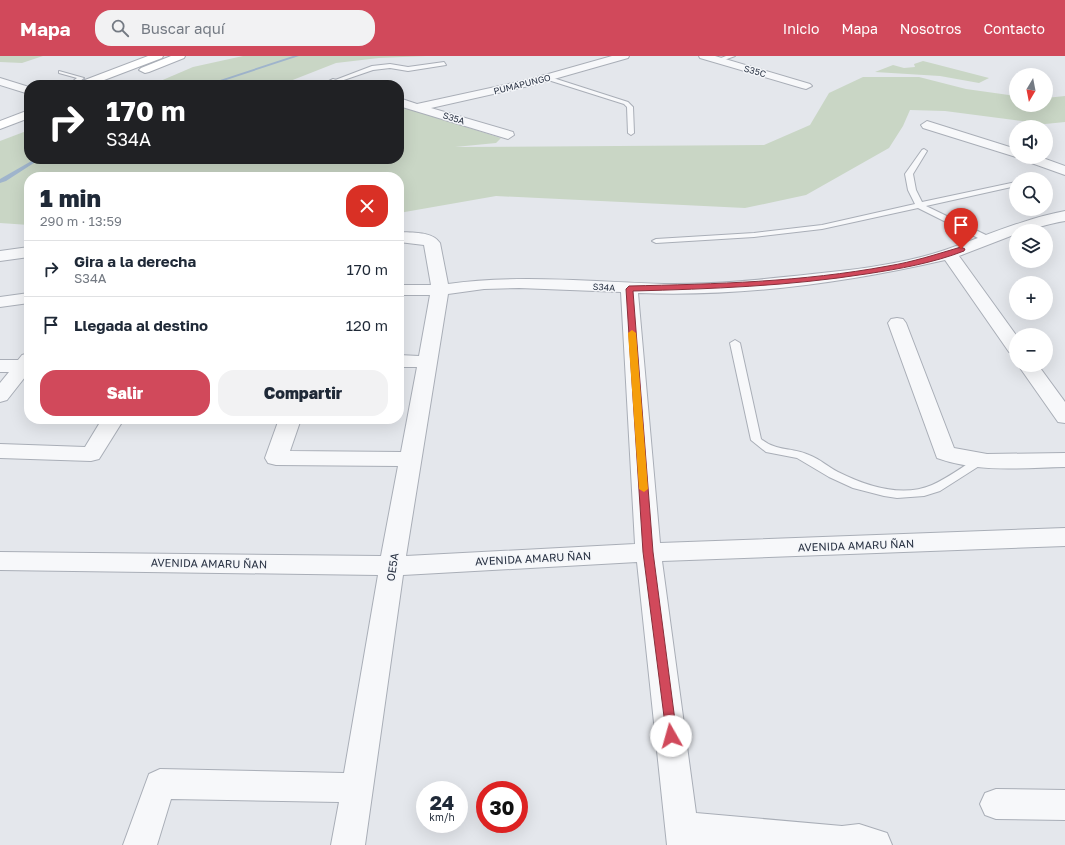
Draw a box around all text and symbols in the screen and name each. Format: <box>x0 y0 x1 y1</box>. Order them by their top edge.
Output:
search box <box>95 10 375 46</box>
text: Mapa <box>20 17 71 40</box>
icon: search <box>109 17 131 39</box>
text: Buscar aquí <box>141 19 225 37</box>
text: Inicio <box>783 20 819 37</box>
text: Mapa <box>841 20 878 37</box>
text: Nosotros <box>900 20 961 37</box>
text: Contacto <box>983 20 1045 37</box>
street label: S35C <box>743 63 767 79</box>
north arrow <box>1009 68 1053 112</box>
map controls <box>1009 68 1053 372</box>
street label: PUMAPUNGO <box>492 71 552 96</box>
text: 170 m <box>106 94 185 127</box>
icon: right <box>40 96 92 148</box>
street label: S35A <box>442 109 466 127</box>
button: sound <box>1009 120 1053 164</box>
text: S34A <box>106 128 151 150</box>
button: search <box>1009 172 1053 216</box>
text: 1 min <box>40 183 101 212</box>
button: close <box>346 185 388 227</box>
pin <box>944 208 978 249</box>
text: 290 m · 13:59 <box>40 213 122 229</box>
icon: arrive <box>950 214 972 236</box>
button: layers <box>1009 224 1053 268</box>
text: Gira a la derecha <box>74 252 196 270</box>
icon: right <box>40 258 62 280</box>
text: 170 m <box>346 260 388 278</box>
text: S34A <box>74 270 107 286</box>
button: + <box>1009 276 1053 320</box>
street label: S34A <box>592 281 616 293</box>
icon: arrive <box>40 314 62 336</box>
text: Llegada al destino <box>74 316 208 334</box>
text: 120 m <box>346 316 388 334</box>
button: − <box>1009 328 1053 372</box>
button: Salir <box>40 370 210 416</box>
button: Compartir <box>218 370 388 416</box>
street label: AVENIDA AMARU ÑAN <box>798 536 914 554</box>
street label: AVENIDA AMARU ÑAN <box>475 548 591 568</box>
street label: OE5A <box>383 551 401 582</box>
street label: AVENIDA AMARU ÑAN <box>151 555 267 571</box>
position arrow <box>650 715 692 757</box>
speed limit sign: 30 <box>476 781 528 833</box>
text: 24 <box>430 790 454 814</box>
text: km/h <box>429 811 455 823</box>

